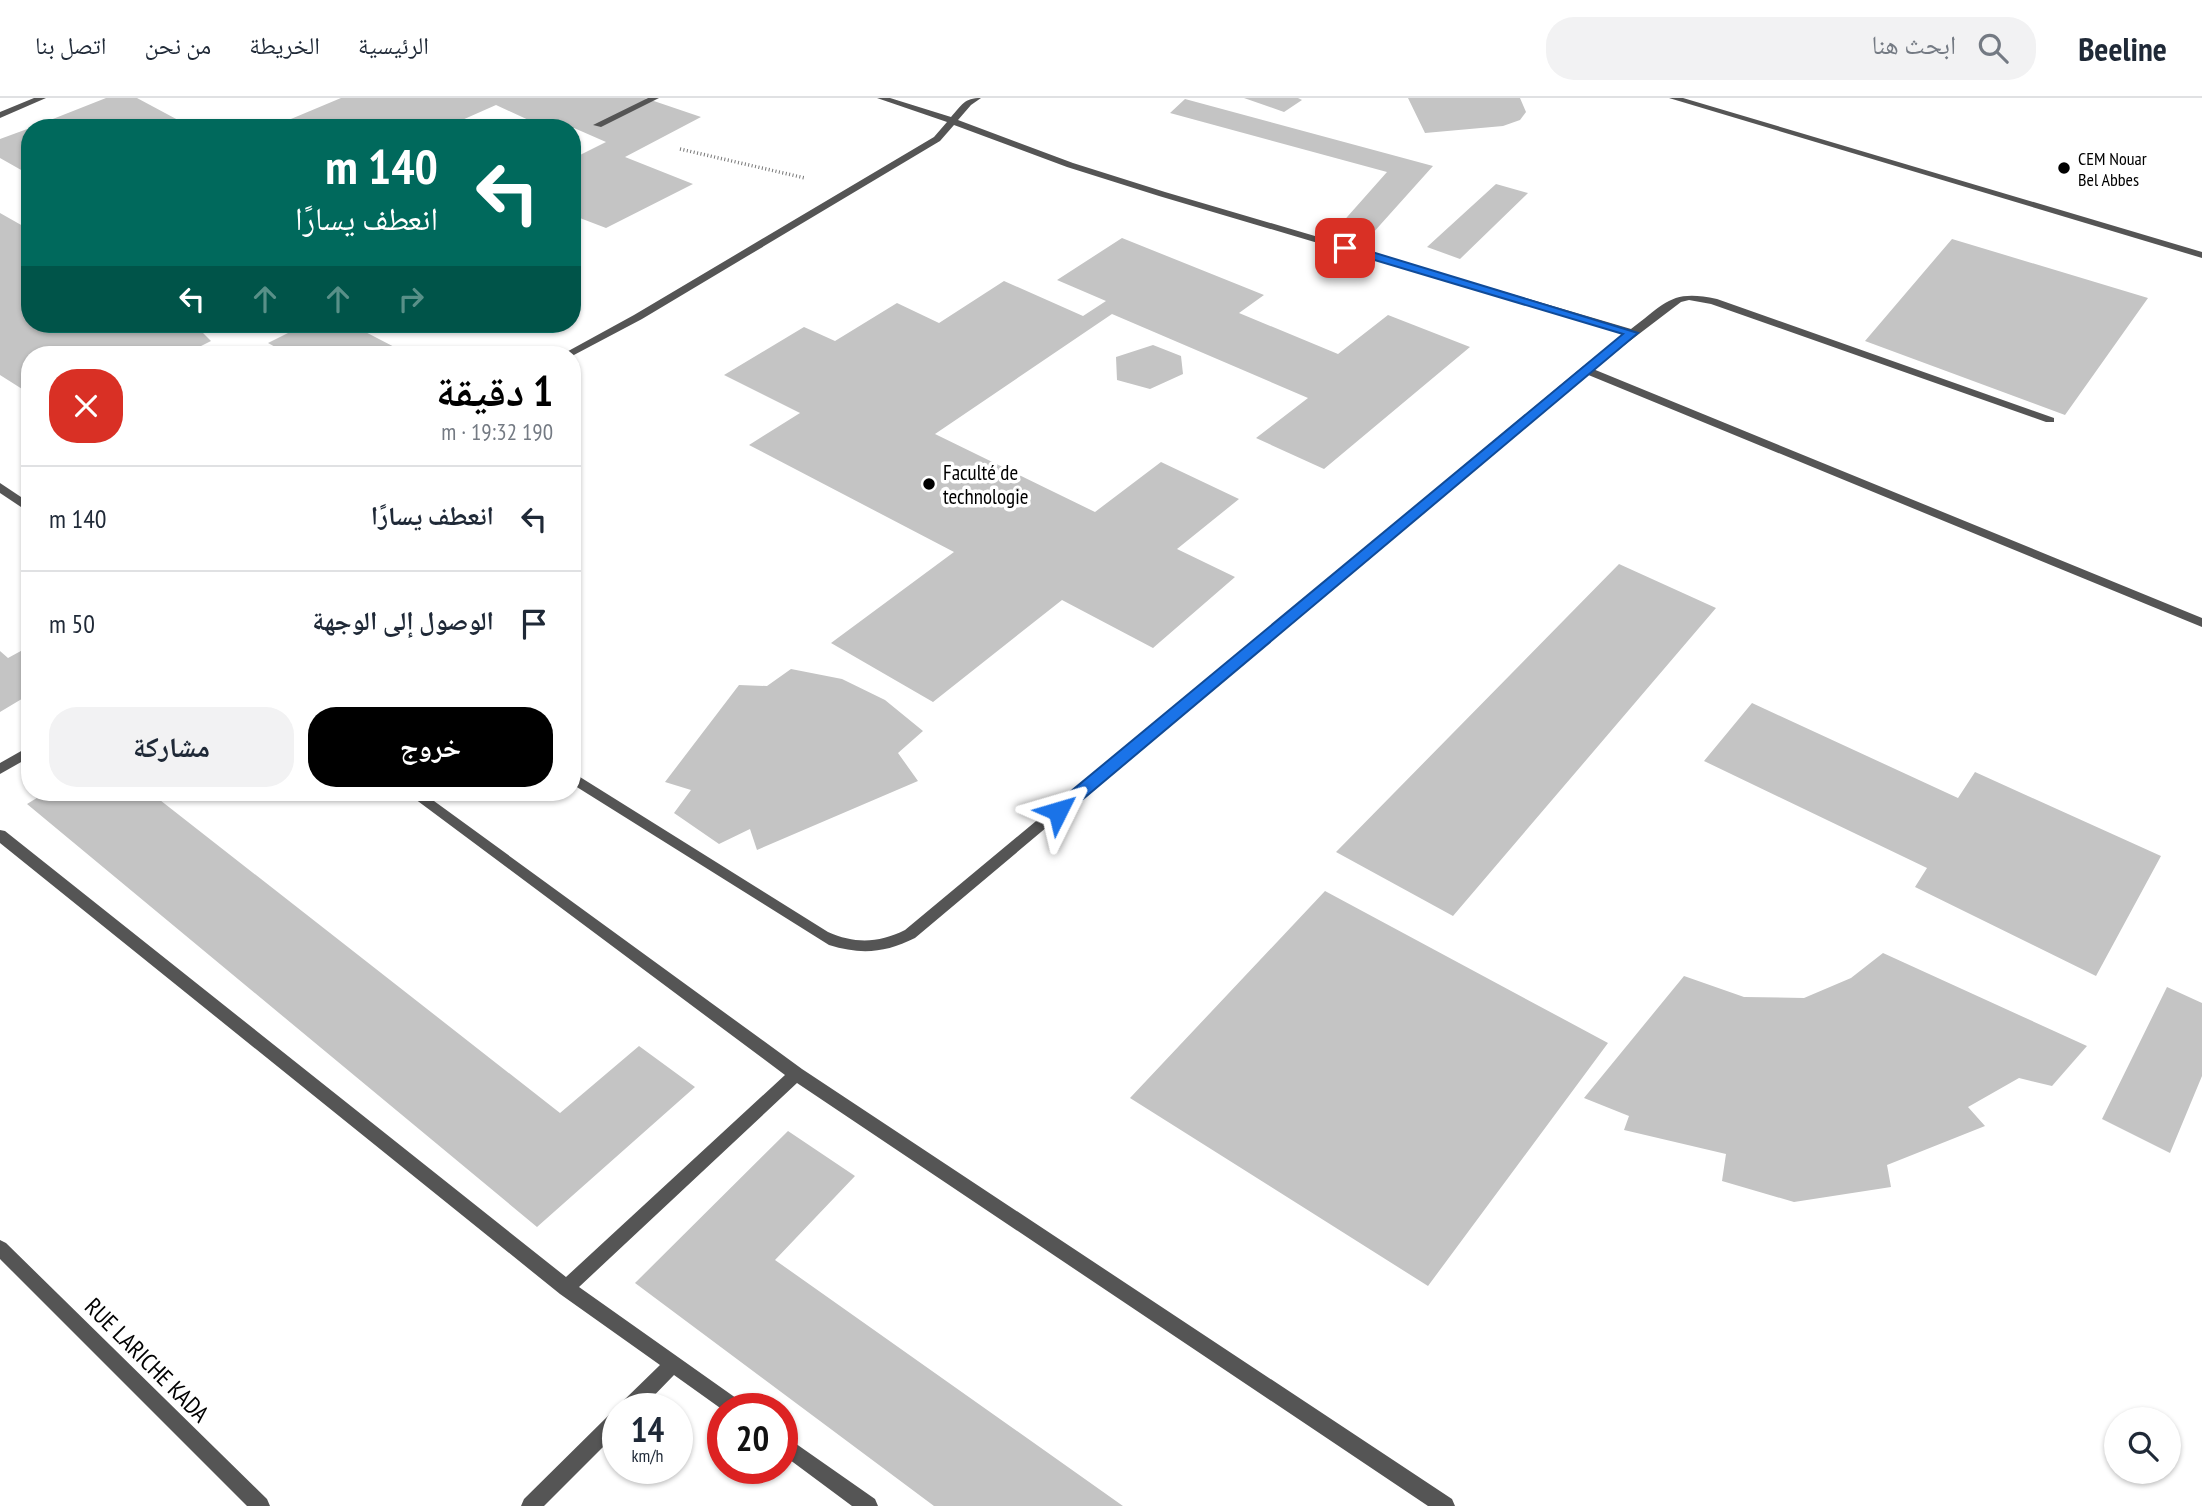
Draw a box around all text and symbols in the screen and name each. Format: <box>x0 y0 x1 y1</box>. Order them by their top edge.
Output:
search box <box>1546 17 2036 80</box>
text: Beeline <box>2078 27 2167 70</box>
text: ابحث هنا <box>1871 28 1956 61</box>
icon: search <box>1974 29 2012 67</box>
text: اتصل بنا <box>35 30 107 61</box>
text: من نحن <box>145 30 211 61</box>
text: الخريطة <box>249 30 320 61</box>
text: الرئيسية <box>358 30 429 61</box>
text: 140 m <box>325 134 438 198</box>
icon: left <box>462 147 553 238</box>
place label: CEM Nouar Bel Abbes <box>2078 147 2147 191</box>
marker: CEM Nouar Bel Abbes <box>2056 160 2072 176</box>
text: انعطف يسارًا <box>295 197 438 239</box>
pin <box>1315 218 1375 278</box>
icon: arrive <box>1326 229 1364 267</box>
icon: left <box>173 280 211 318</box>
icon: ahead <box>246 280 284 318</box>
icon: ahead <box>319 280 357 318</box>
icon: right <box>392 280 430 318</box>
text: 1 دقيقة <box>436 363 553 418</box>
button: close <box>49 369 123 443</box>
text: 190 m · 19:32 <box>441 417 553 446</box>
place label: Faculté de technologie <box>943 459 1028 510</box>
marker: Faculté de technologie <box>921 476 937 492</box>
text: انعطف يسارًا <box>371 499 494 532</box>
icon: left <box>515 500 553 538</box>
text: 140 m <box>49 502 107 535</box>
text: الوصول إلى الوجهة <box>312 604 494 637</box>
icon: arrive <box>515 605 553 643</box>
text: 50 m <box>49 607 95 640</box>
button: مشاركة <box>49 707 294 787</box>
button: خروج <box>308 707 553 787</box>
position arrow <box>1021 774 1095 848</box>
street label: RUE LARICHE KADA <box>78 1291 216 1429</box>
speed limit sign: 20 <box>707 1393 798 1484</box>
text: 14 <box>631 1406 664 1452</box>
map controls <box>2104 1407 2181 1484</box>
button: search <box>2104 1407 2181 1484</box>
text: km/h <box>632 1444 663 1467</box>

